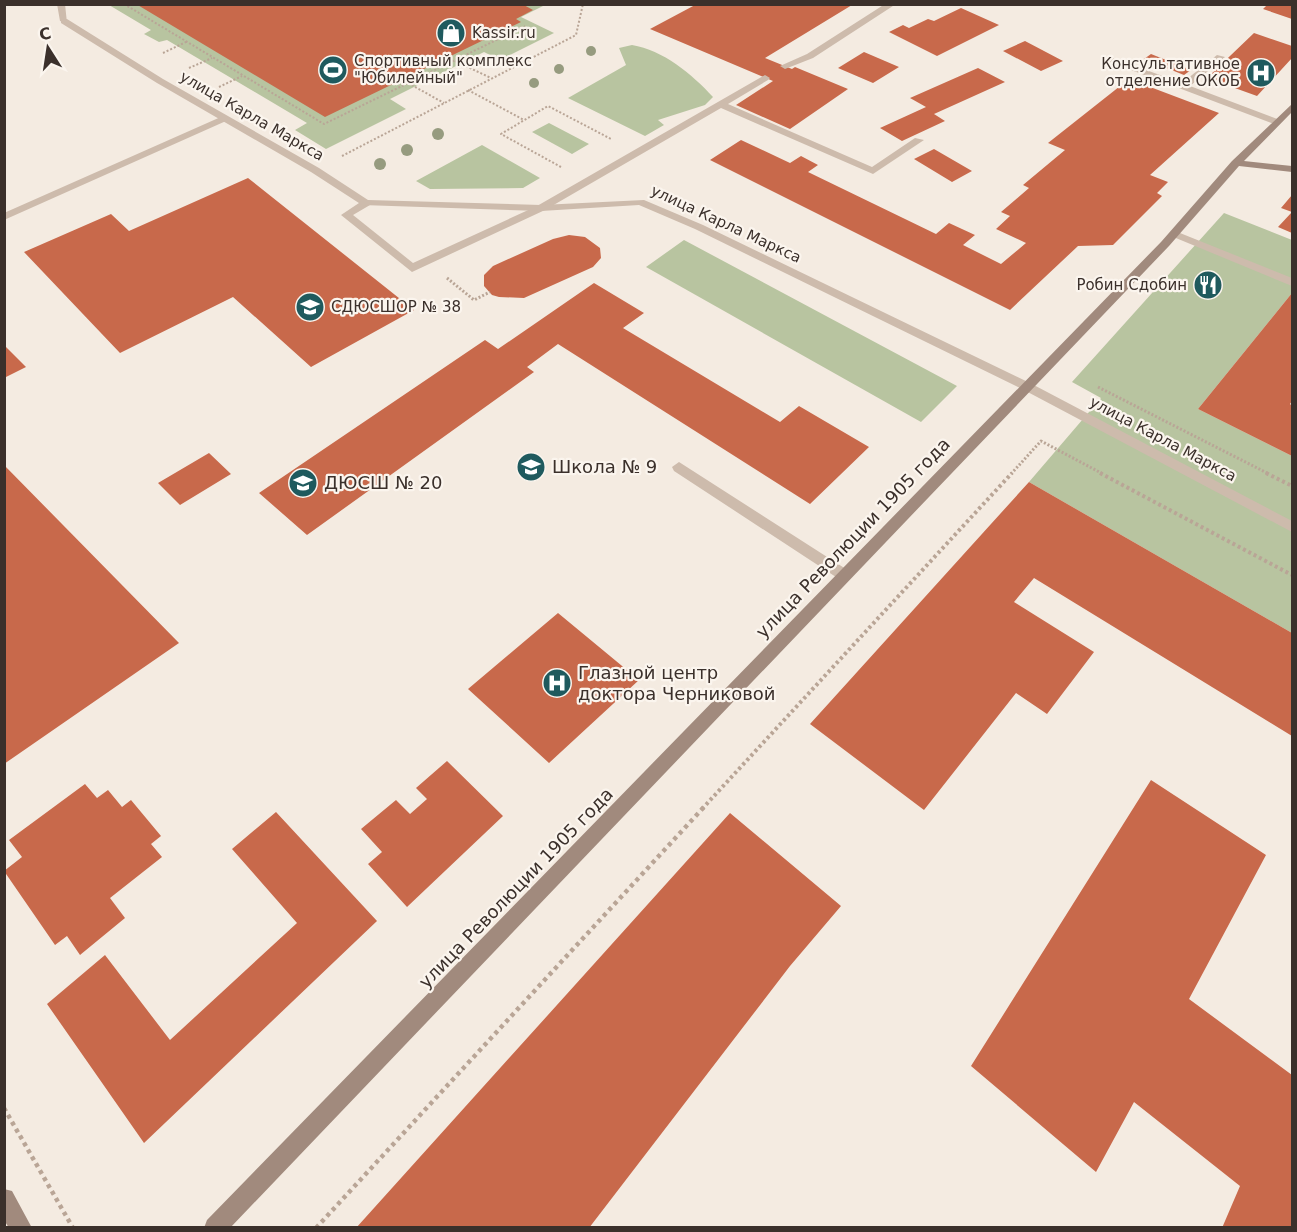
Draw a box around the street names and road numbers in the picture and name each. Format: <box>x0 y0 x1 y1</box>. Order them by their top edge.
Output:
street label: улица Карла Маркса <box>177 67 327 165</box>
street label: улица Карла Маркса <box>648 181 804 267</box>
street label: улица Карла Маркса <box>1087 393 1239 485</box>
street label: улица Революции 1905 года <box>751 433 954 642</box>
street label: улица Революции 1905 года <box>414 783 617 992</box>

